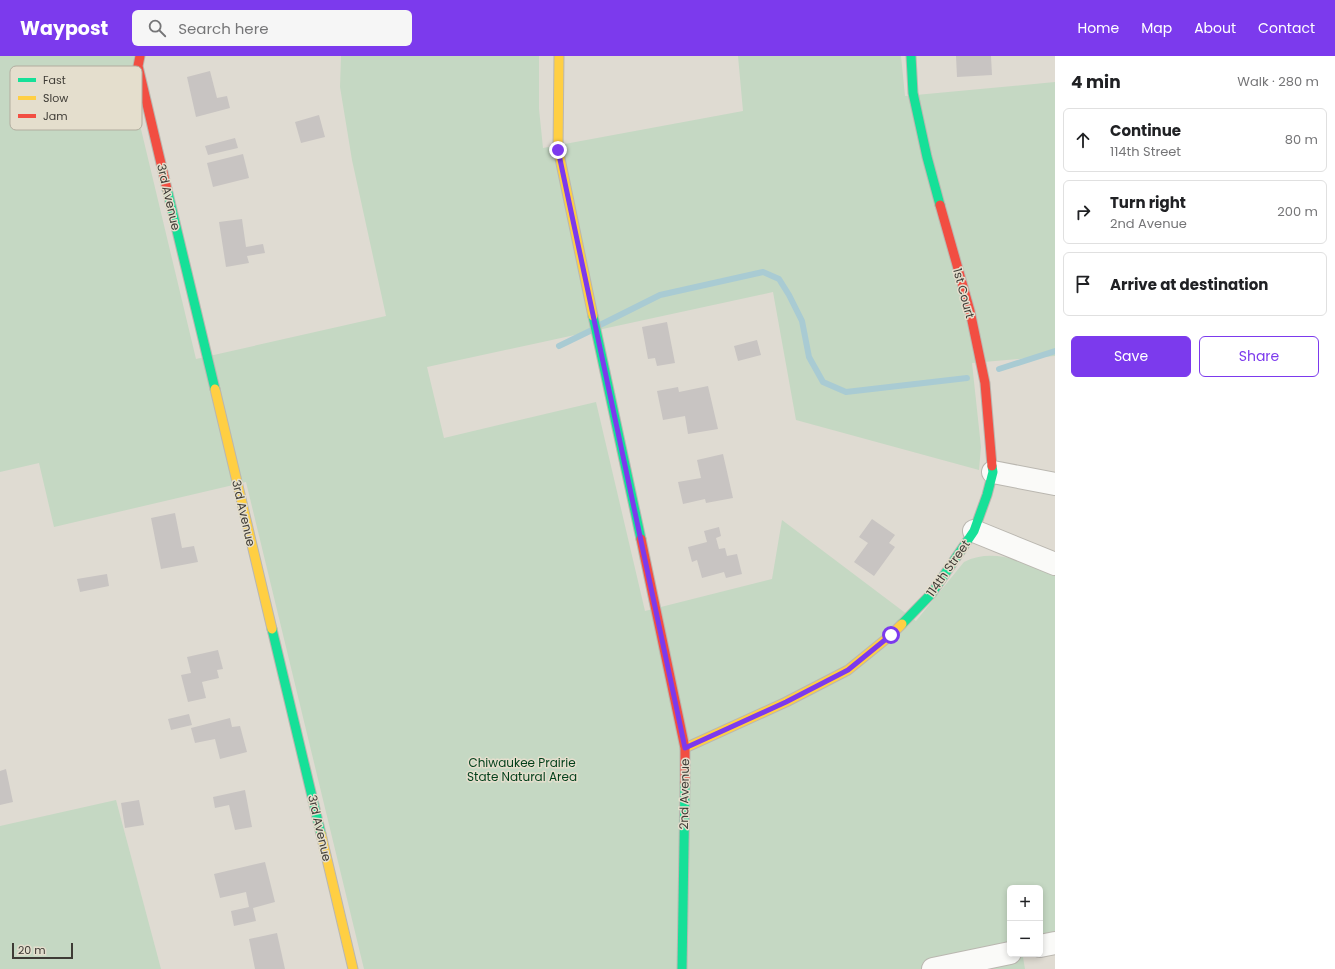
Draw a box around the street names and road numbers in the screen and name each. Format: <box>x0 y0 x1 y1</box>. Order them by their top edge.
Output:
street label: 3rd Avenue <box>153 162 185 232</box>
street label: 1st Court <box>949 266 979 320</box>
street label: 3rd Avenue <box>228 478 260 548</box>
street label: 114th Street <box>922 536 974 600</box>
street label: 2nd Avenue <box>675 758 693 830</box>
street label: 3rd Avenue <box>304 793 336 863</box>

